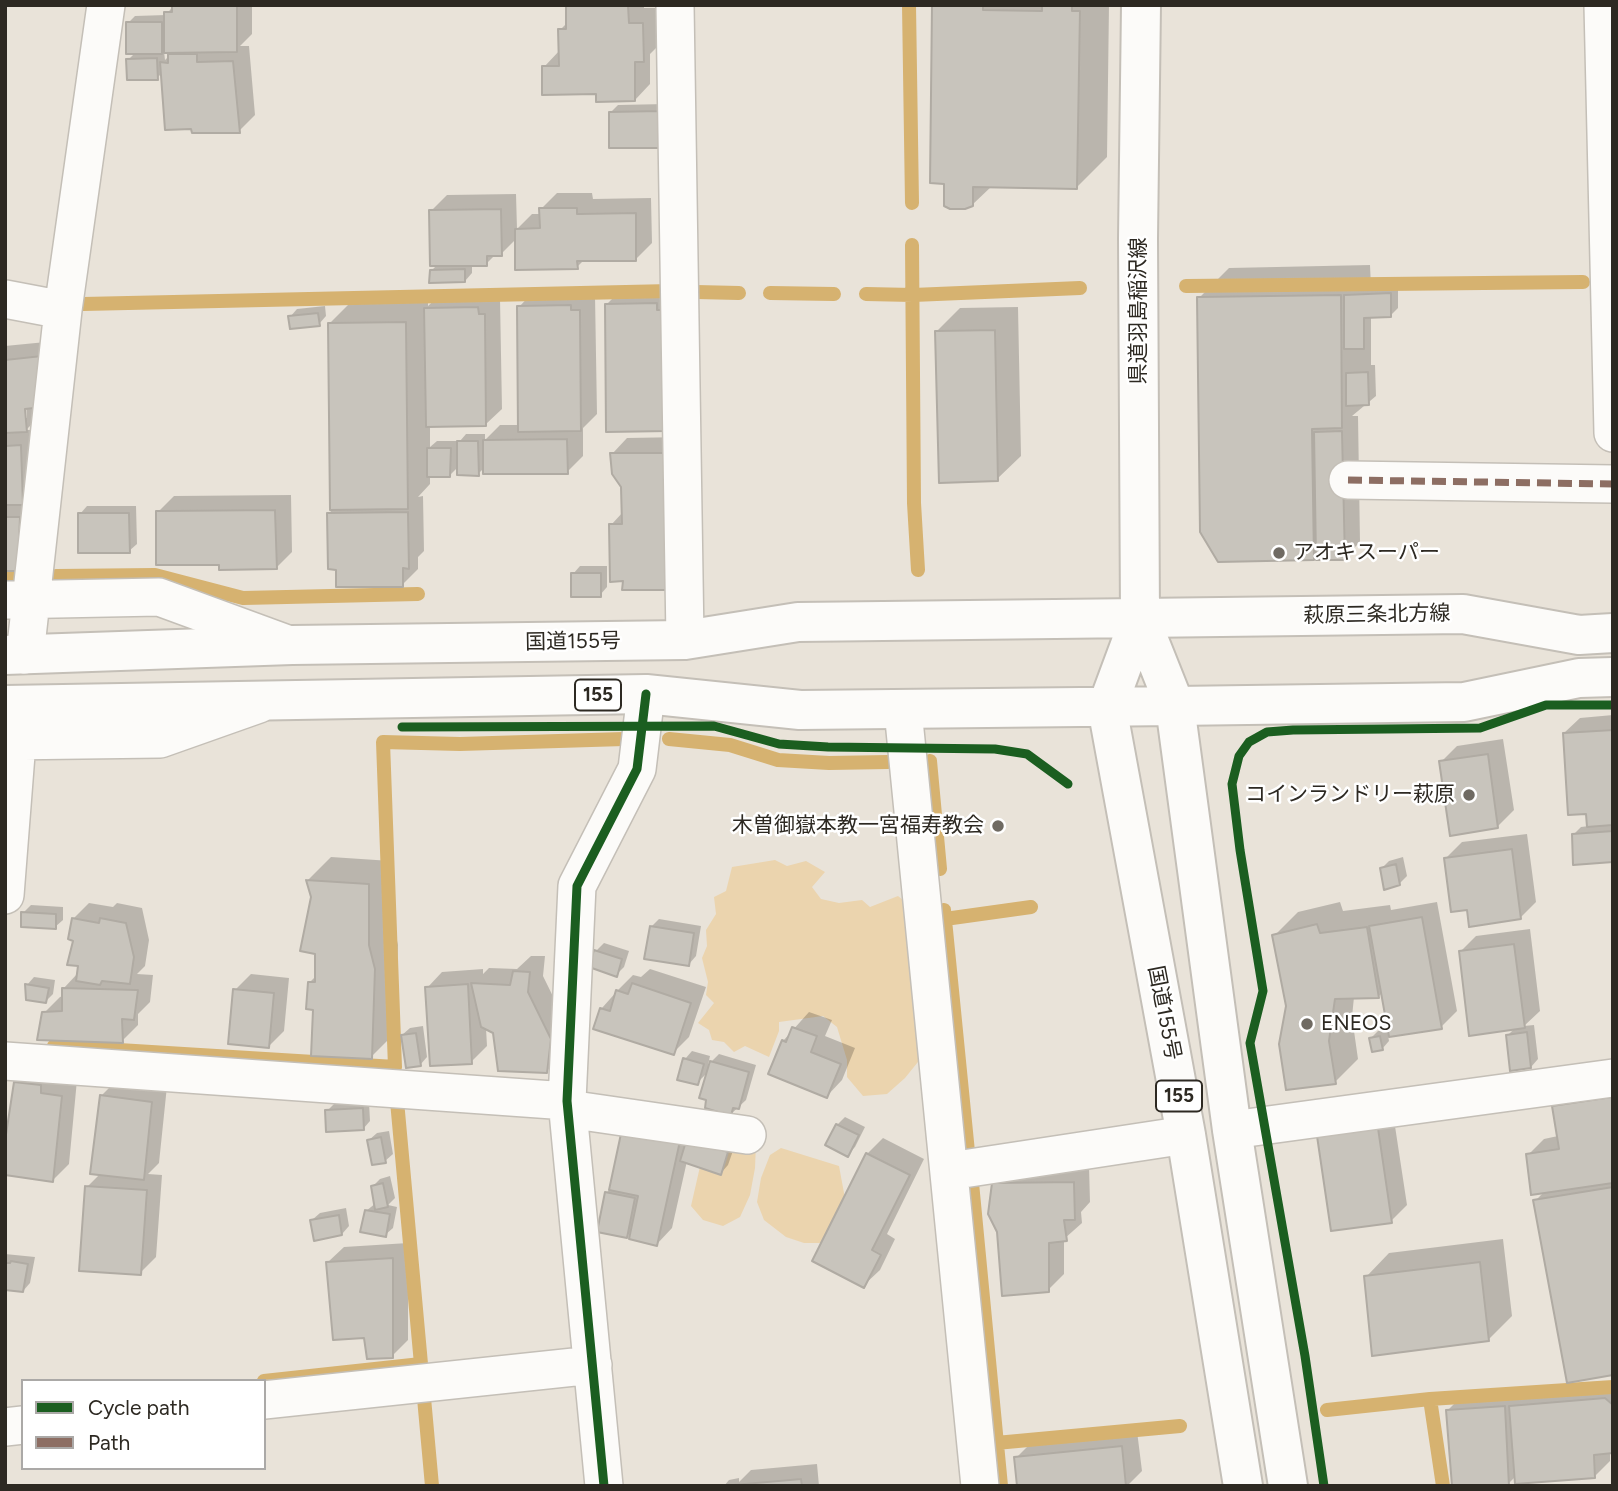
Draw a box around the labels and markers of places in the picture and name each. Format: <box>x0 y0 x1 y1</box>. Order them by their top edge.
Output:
place label: アオキスーパー <box>1293 540 1440 566</box>
marker: アオキスーパー <box>1271 545 1287 561</box>
place label: コインランドリー萩原 <box>1245 782 1455 808</box>
marker: コインランドリー萩原 <box>1461 787 1477 803</box>
place label: 木曽御嶽本教一宮福寿教会 <box>732 813 984 839</box>
marker: 木曽御嶽本教一宮福寿教会 <box>990 818 1006 834</box>
place label: ENEOS <box>1321 1011 1391 1037</box>
marker: ENEOS <box>1299 1016 1315 1032</box>

